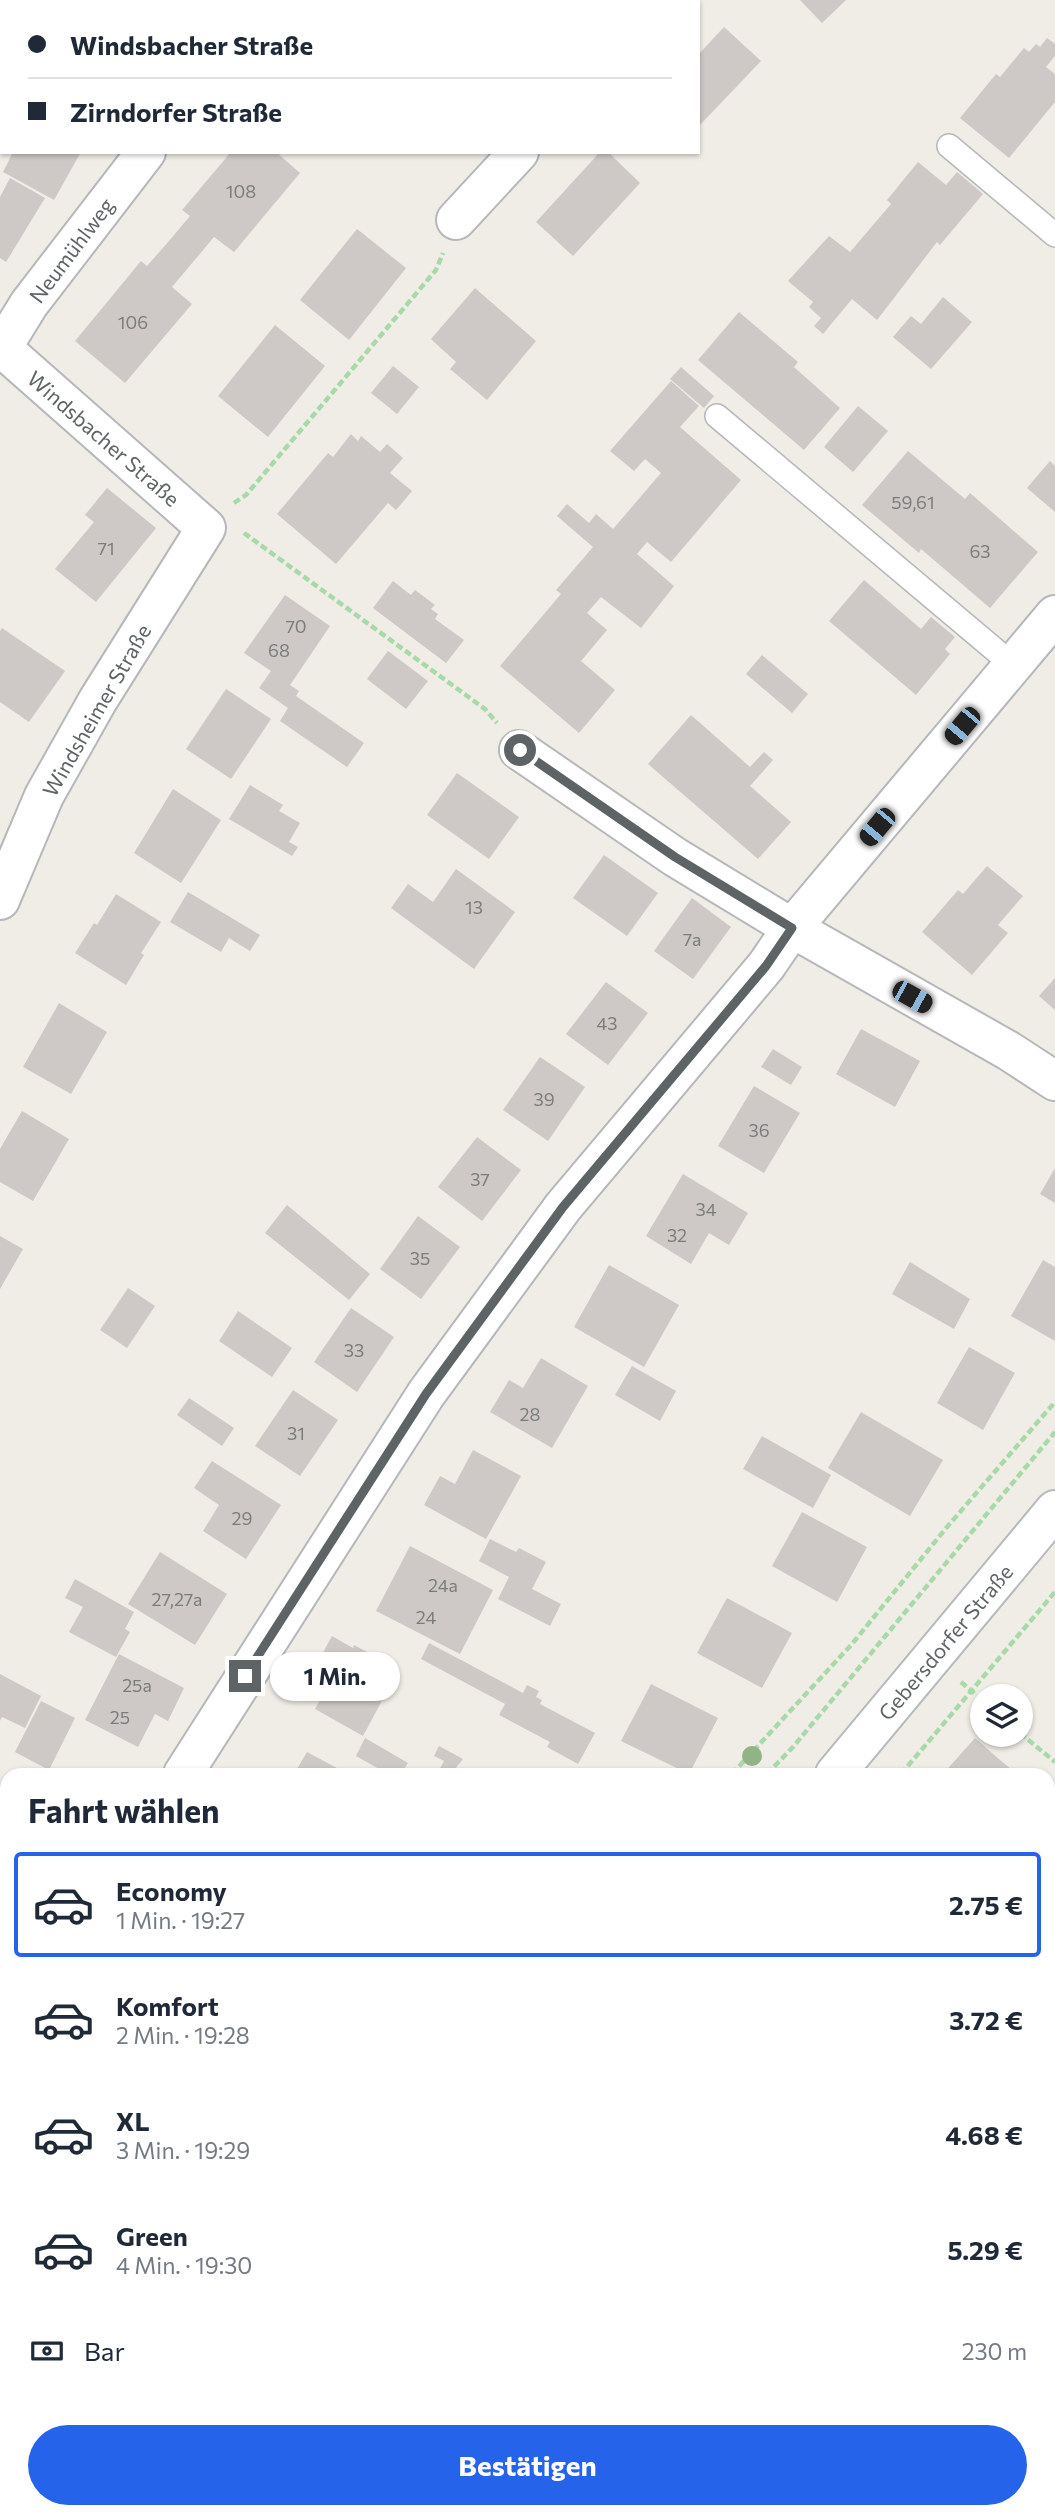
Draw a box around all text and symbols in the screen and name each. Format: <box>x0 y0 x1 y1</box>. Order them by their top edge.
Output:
text: Windsbacher Straße <box>70 29 313 60</box>
text: Zirndorfer Straße <box>70 96 282 127</box>
house number: 108 <box>226 180 256 202</box>
street label: Neumühlweg <box>23 193 119 307</box>
house number: 106 <box>118 311 148 333</box>
street label: Windsbacher Straße <box>23 365 185 511</box>
house number: 59,61 <box>891 491 935 513</box>
house number: 71 <box>97 537 115 559</box>
house number: 63 <box>969 540 991 562</box>
house number: 70 <box>285 615 307 637</box>
street label: Windsheimer Straße <box>37 620 155 800</box>
house number: 68 <box>268 639 290 661</box>
car <box>941 703 984 749</box>
route start <box>504 734 536 766</box>
car <box>856 804 899 850</box>
house number: 13 <box>465 896 483 918</box>
house number: 7a <box>683 928 701 950</box>
car <box>889 978 936 1016</box>
house number: 43 <box>596 1012 618 1034</box>
house number: 39 <box>533 1088 555 1110</box>
house number: 36 <box>748 1119 770 1141</box>
house number: 37 <box>470 1168 490 1190</box>
house number: 34 <box>695 1198 717 1220</box>
house number: 32 <box>667 1224 687 1246</box>
house number: 35 <box>410 1247 430 1269</box>
house number: 33 <box>344 1339 364 1361</box>
house number: 28 <box>520 1403 541 1425</box>
house number: 31 <box>287 1422 305 1444</box>
house number: 29 <box>232 1507 252 1529</box>
street label: Gebersdorfer Straße <box>873 1559 1017 1725</box>
house number: 24a <box>428 1574 458 1596</box>
house number: 27,27a <box>152 1588 202 1610</box>
house number: 24 <box>416 1606 436 1628</box>
callout: 1 Min. <box>270 1652 399 1700</box>
route end <box>229 1660 261 1692</box>
text: 1 Min. <box>304 1662 366 1690</box>
house number: 25a <box>122 1674 152 1696</box>
map controls <box>970 1684 1033 1747</box>
button: layers <box>970 1684 1033 1747</box>
house number: 25 <box>110 1706 130 1728</box>
text: Fahrt wählen <box>28 1790 220 1830</box>
icon: car <box>32 1873 95 1936</box>
text: Economy <box>116 1875 227 1906</box>
text: 2.75 € <box>949 1889 1023 1920</box>
text: 1 Min. · 19:27 <box>116 1906 245 1934</box>
icon: car <box>32 1988 95 2051</box>
text: Komfort <box>116 1990 219 2021</box>
text: 3.72 € <box>949 2004 1023 2035</box>
text: 2 Min. · 19:28 <box>116 2021 250 2049</box>
icon: car <box>32 2103 95 2166</box>
text: XL <box>116 2105 150 2136</box>
text: 4.68 € <box>945 2119 1023 2150</box>
text: 3 Min. · 19:29 <box>116 2136 250 2164</box>
icon: car <box>32 2218 95 2281</box>
text: Green <box>116 2220 188 2251</box>
text: 5.29 € <box>947 2234 1023 2265</box>
text: 4 Min. · 19:30 <box>116 2251 252 2279</box>
icon: cash <box>28 2332 66 2370</box>
text: Bar <box>84 2335 125 2366</box>
text: 230 m <box>962 2337 1027 2365</box>
button: Bestätigen <box>28 2425 1027 2505</box>

